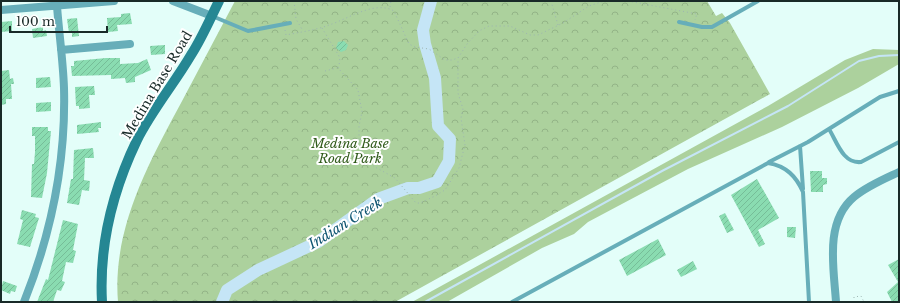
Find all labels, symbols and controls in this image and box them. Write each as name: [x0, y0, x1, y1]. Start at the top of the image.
scale bar: [10, 8, 107, 34]
text: 100 m: [16, 14, 55, 29]
street label: Medina Base Road: [118, 28, 196, 142]
park label: Medina Base Road Park: [310, 135, 389, 167]
water label: Indian Creek: [304, 193, 385, 253]

